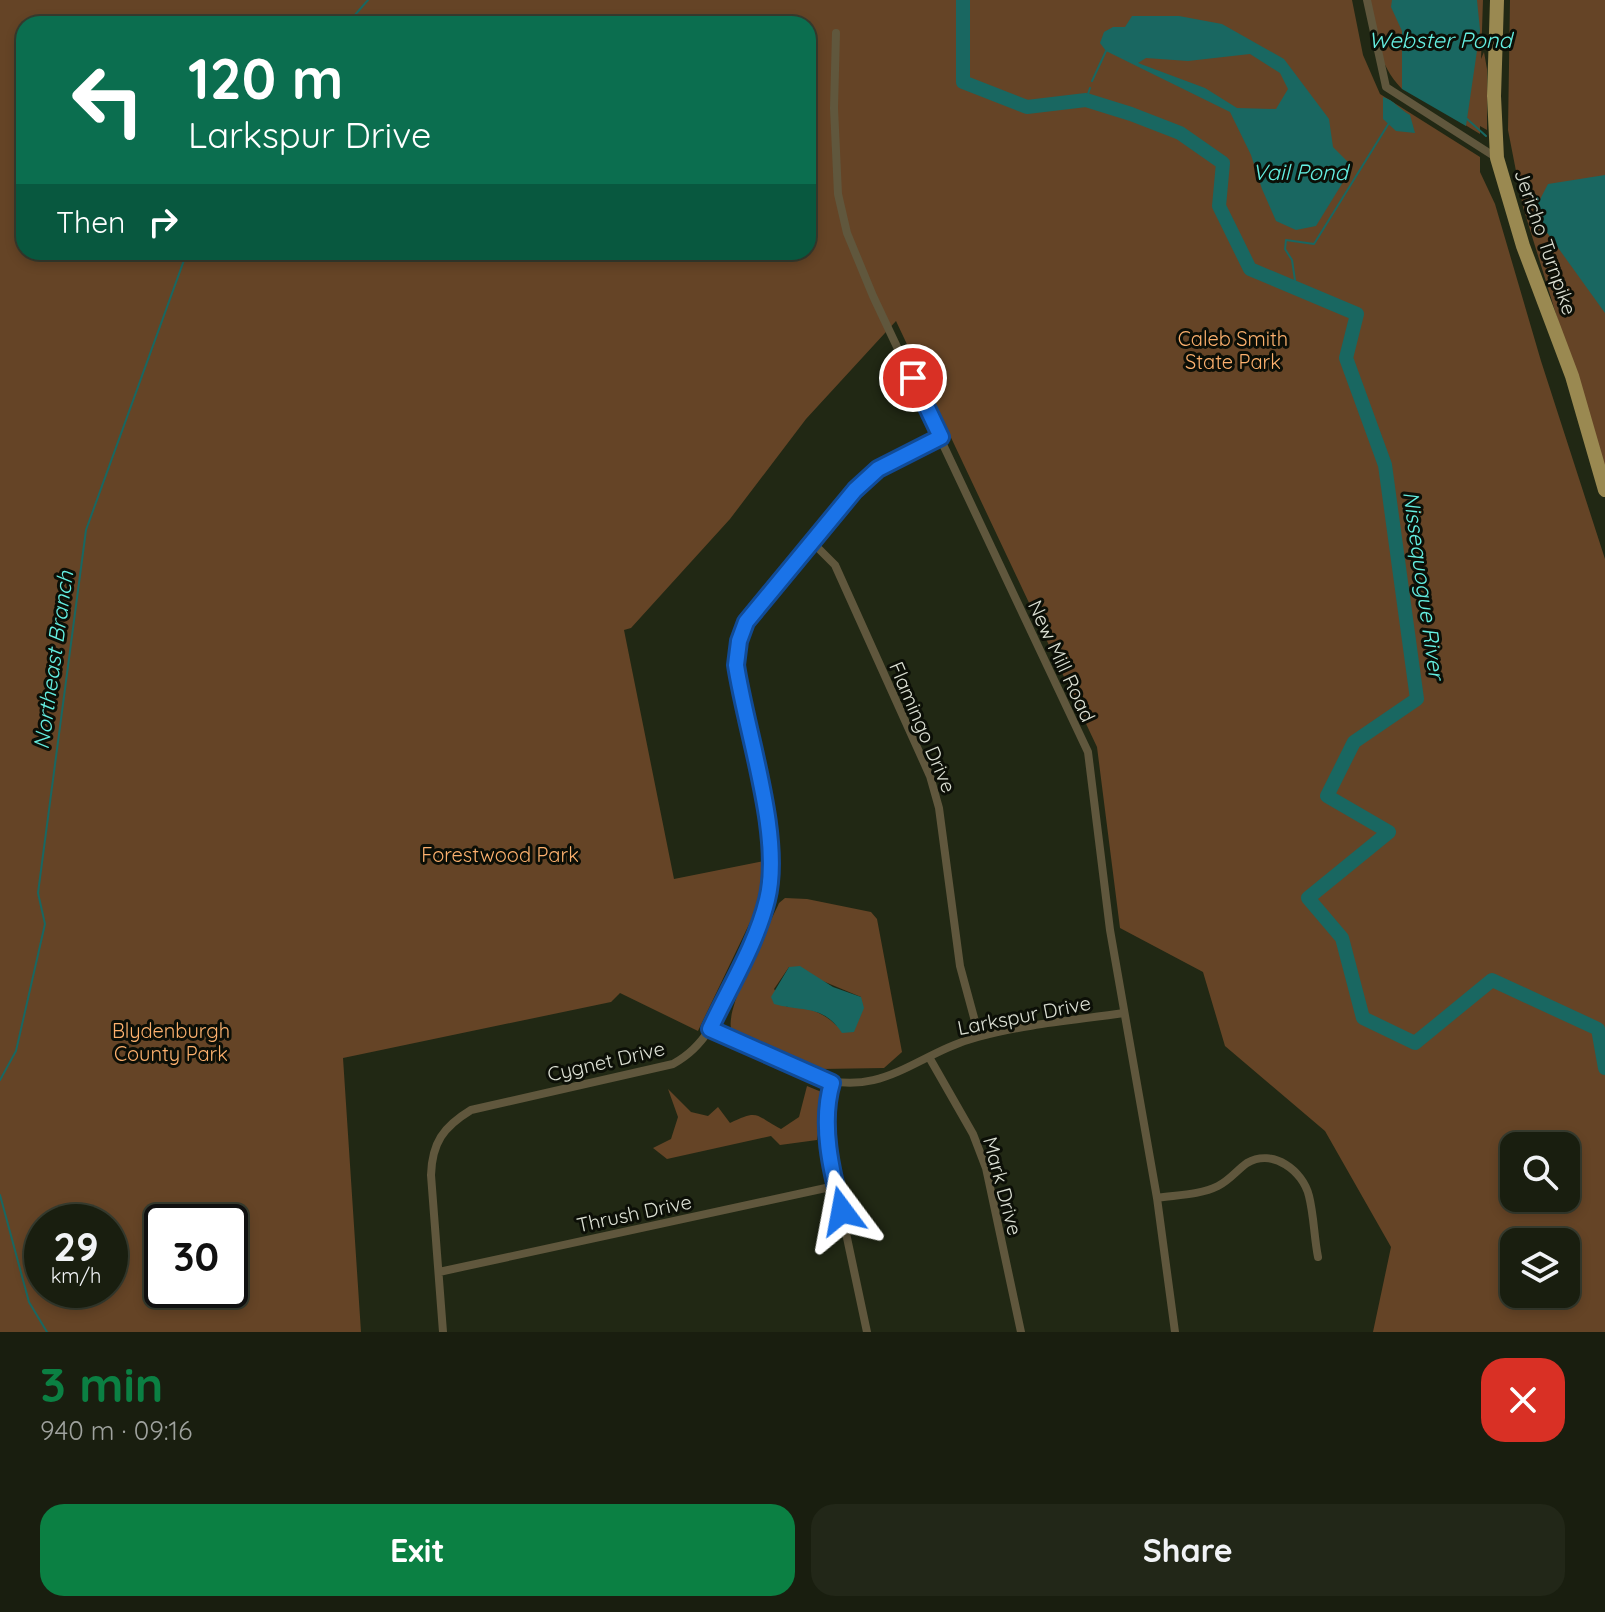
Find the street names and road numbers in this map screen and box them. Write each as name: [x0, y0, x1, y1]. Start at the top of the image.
street label: Jericho Turnpike: [1509, 166, 1583, 318]
street label: New Mill Road: [1023, 596, 1101, 726]
street label: Flamingo Drive: [884, 658, 962, 796]
street label: Larkspur Drive: [955, 990, 1093, 1040]
street label: Cygnet Drive: [545, 1035, 667, 1087]
street label: Mark Drive: [978, 1134, 1028, 1238]
street label: Thrush Drive: [574, 1189, 694, 1237]

